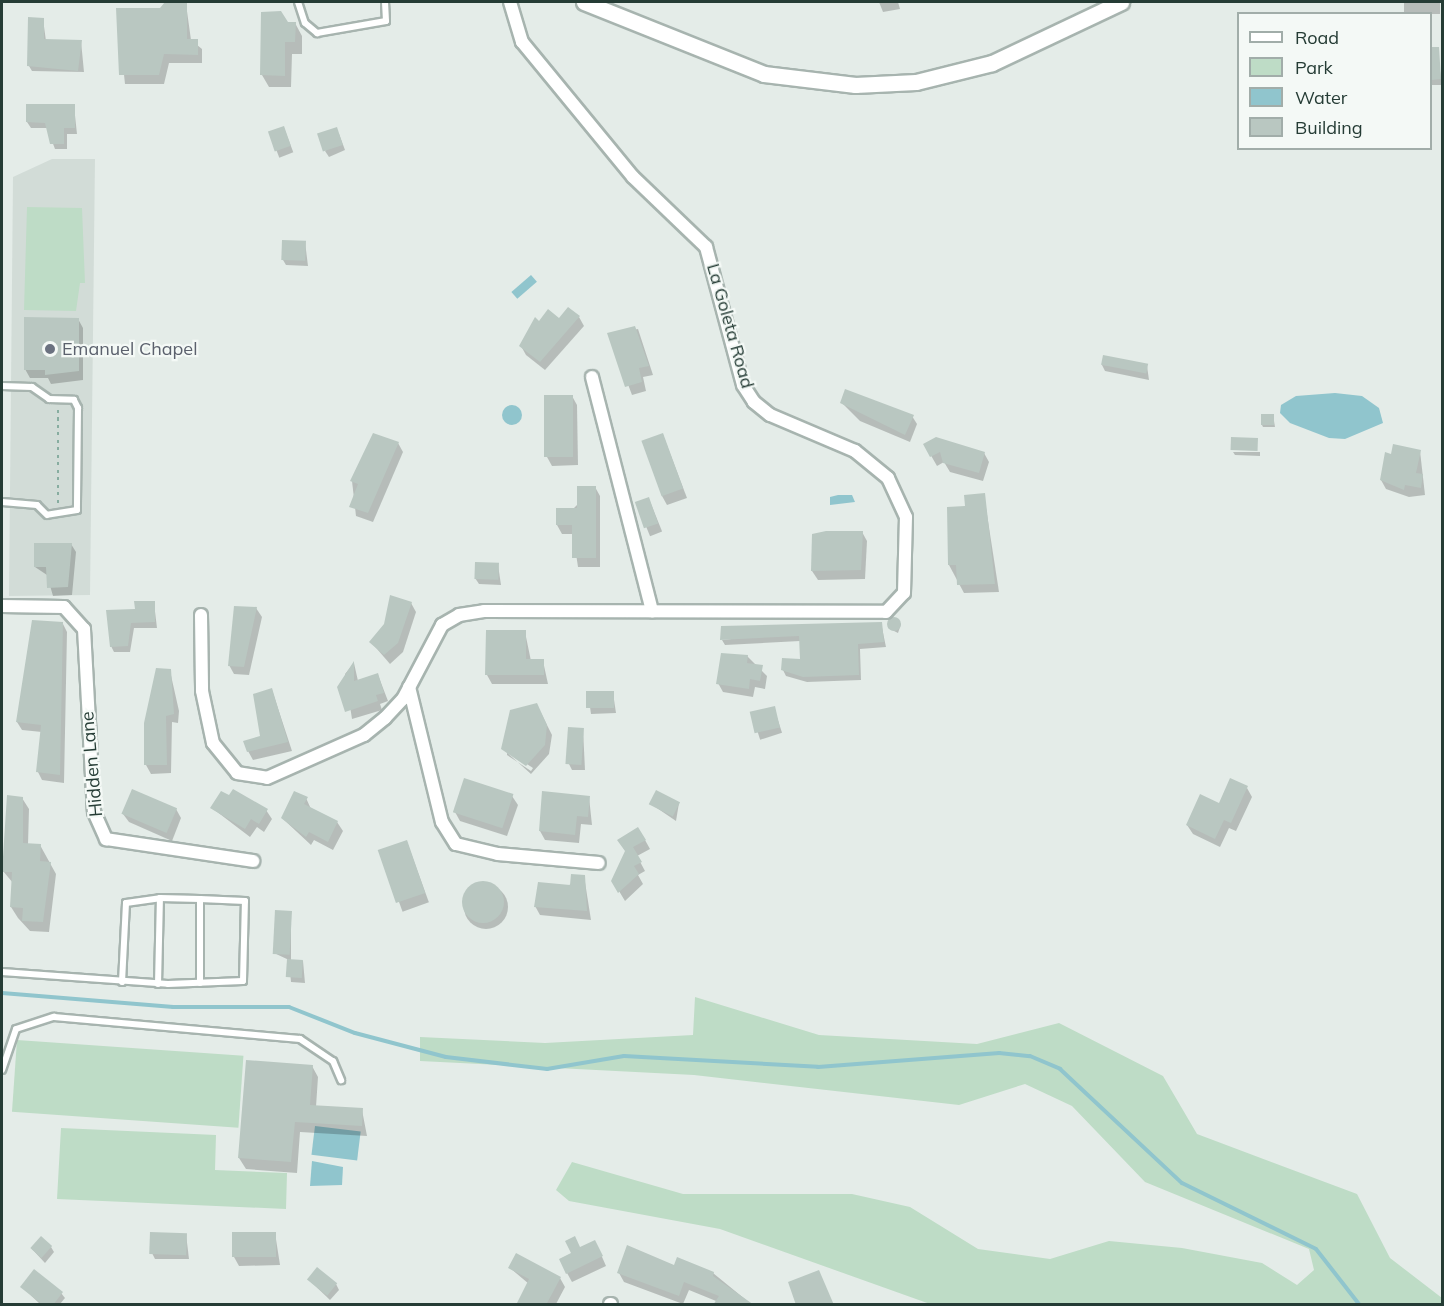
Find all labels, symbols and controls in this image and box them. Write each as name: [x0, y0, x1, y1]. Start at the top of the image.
legend: [1237, 12, 1432, 150]
text: Road: [1295, 26, 1339, 49]
text: Park: [1295, 56, 1333, 79]
text: Water: [1295, 86, 1347, 109]
text: Building: [1295, 116, 1363, 139]
street label: La Goleta Road: [702, 261, 758, 391]
place label: Emanuel Chapel: [62, 338, 197, 360]
marker: Emanuel Chapel: [43, 342, 57, 356]
street label: Hidden Lane: [77, 710, 107, 818]

